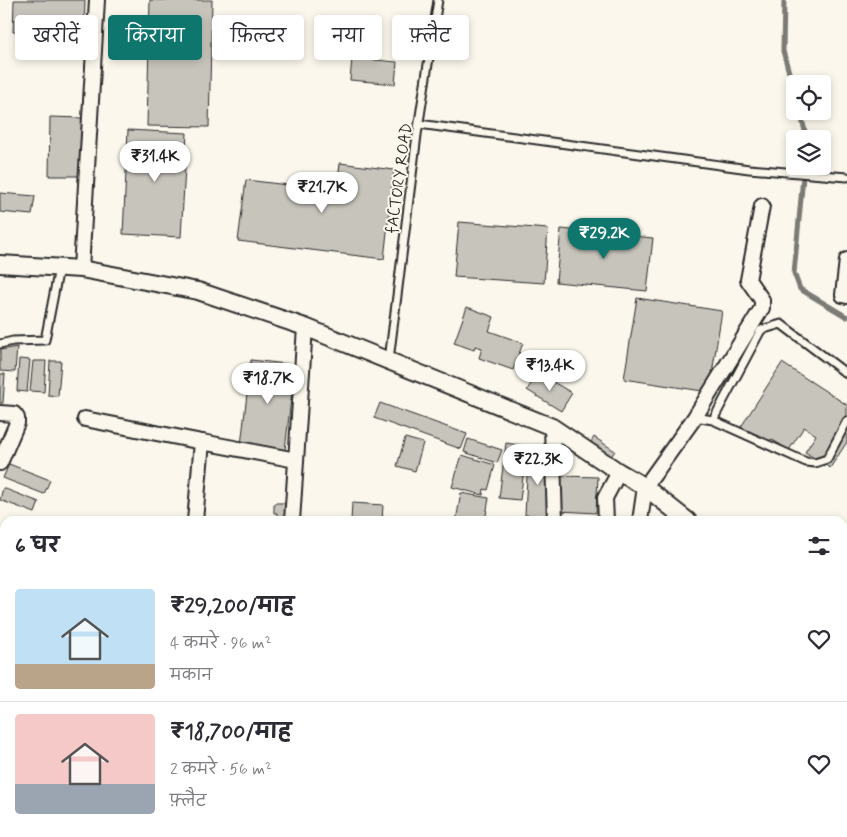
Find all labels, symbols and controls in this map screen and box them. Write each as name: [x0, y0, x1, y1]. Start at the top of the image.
chip: खरीदें: [15, 15, 98, 60]
chip: किराया: [108, 15, 202, 60]
chip: फ़िल्टर: [212, 15, 304, 60]
chip: नया: [314, 15, 382, 60]
chip: फ़्लैट: [392, 15, 469, 60]
map controls: [786, 75, 831, 175]
button: locate: [786, 75, 831, 120]
street label: fACTORY ROAD: [381, 122, 418, 235]
button: layers: [786, 130, 831, 175]
pin: ₹31.4K: [114, 140, 196, 183]
text: ₹31.4K: [130, 146, 180, 167]
pin: ₹21.7K: [281, 172, 363, 214]
text: ₹21.7K: [297, 177, 347, 198]
pin: ₹29.2K: [563, 218, 645, 260]
text: ₹29.2K: [579, 223, 629, 244]
pin: ₹13.4K: [509, 350, 591, 392]
text: ₹13.4K: [526, 355, 574, 376]
pin: ₹18.7K: [227, 362, 309, 405]
text: ₹18.7K: [242, 368, 294, 389]
pin: ₹22.3K: [497, 444, 579, 486]
text: ₹22.3K: [513, 449, 563, 470]
text: 6 घर: [15, 532, 59, 560]
icon: filters: [805, 532, 833, 560]
text: ₹29,200/माह: [170, 592, 294, 620]
icon: home: [55, 609, 115, 669]
icon: heart: [805, 625, 833, 653]
text: 4 कमरे · 96 m²: [170, 633, 272, 654]
text: मकान: [170, 665, 212, 686]
text: ₹18,700/माह: [170, 718, 291, 746]
icon: home: [55, 734, 115, 794]
icon: heart: [805, 750, 833, 778]
text: 2 कमरे · 56 m²: [170, 759, 272, 780]
text: फ़्लैट: [170, 791, 206, 812]

